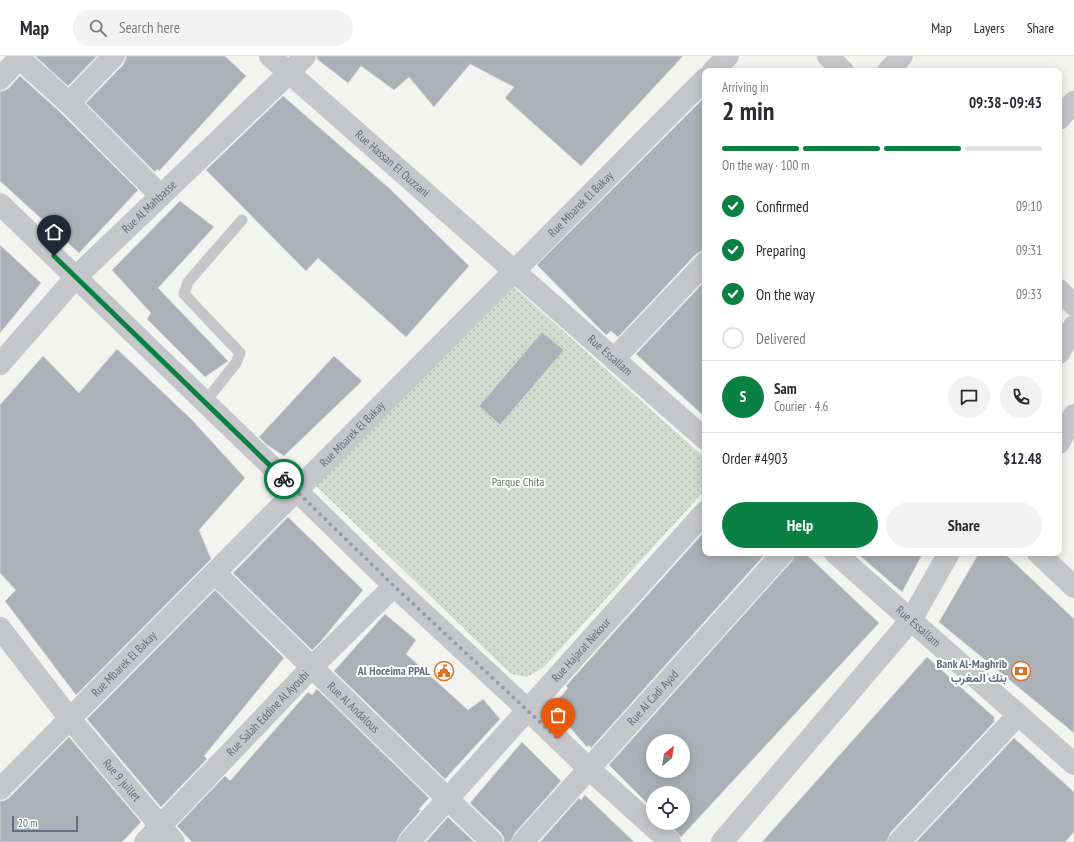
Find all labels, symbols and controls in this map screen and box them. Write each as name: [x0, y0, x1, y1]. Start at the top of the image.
search box: [73, 10, 353, 46]
text: Map: [20, 16, 49, 40]
icon: search: [87, 17, 109, 39]
text: Search here: [119, 18, 180, 37]
text: Map: [931, 19, 952, 37]
text: Layers: [974, 19, 1005, 37]
text: Share: [1027, 19, 1054, 37]
text: Arriving in: [722, 79, 769, 96]
text: 09:38–09:43: [969, 93, 1042, 112]
text: 2 min: [722, 94, 775, 127]
street label: Rue Hassan El Ouzzani: [352, 127, 433, 200]
text: On the way · 100 m: [722, 157, 809, 174]
street label: Rue Mbarek El Bakay: [545, 168, 616, 240]
street label: Rue Al Mahbasse: [118, 177, 179, 236]
icon: check: [722, 195, 744, 217]
text: Confirmed: [756, 197, 809, 216]
text: 09:10: [1016, 198, 1042, 215]
pin: [37, 215, 71, 256]
icon: home: [43, 221, 65, 243]
icon: check: [722, 239, 744, 261]
text: Preparing: [756, 241, 806, 260]
text: 09:31: [1016, 242, 1042, 259]
icon: check: [722, 283, 744, 305]
text: On the way: [756, 285, 815, 304]
text: 09:33: [1016, 286, 1042, 303]
text: Delivered: [756, 329, 806, 348]
street label: Rue Essallam: [585, 331, 636, 379]
button: chat: [948, 376, 990, 418]
button: phone: [1000, 376, 1042, 418]
text: Sam: [774, 379, 797, 398]
text: S: [740, 387, 746, 406]
street label: Rue Mbarek El Bakay: [316, 398, 388, 470]
text: Courier · 4.6: [774, 398, 828, 415]
text: Order #4903: [722, 449, 788, 468]
text: $12.48: [1003, 449, 1042, 468]
courier: [264, 459, 304, 499]
icon: bike: [273, 468, 295, 490]
park label: Parque Chita: [492, 474, 544, 489]
button: Help: [722, 502, 878, 548]
button: Share: [886, 502, 1042, 548]
street label: Rue Essallam: [893, 602, 944, 650]
street label: Rue Hajarat Nekour: [548, 614, 614, 685]
street label: Rue Mbarek El Bakay: [88, 628, 160, 700]
place label: Bank Al-Maghrib بنك المغرب: [936, 656, 1008, 686]
public building icon: Al Hoceima PPAL: [433, 660, 455, 682]
bank icon: Bank Al-Maghrib بنك المغرب: [1010, 660, 1032, 682]
place label: Al Hoceima PPAL: [357, 663, 430, 678]
street label: Rue Salah Eddine Al Ayoubi: [223, 667, 312, 759]
street label: Rue Al Cadi Ayad: [624, 667, 681, 728]
street label: Rue Al Andalous: [324, 678, 383, 736]
pin: [541, 698, 575, 739]
icon: bag: [547, 704, 569, 726]
north arrow: [646, 734, 690, 778]
map controls: [646, 734, 690, 830]
street label: Rue 9 juillet: [100, 756, 145, 805]
button: locate: [646, 786, 690, 830]
scale bar: [12, 814, 78, 833]
text: 20 m: [18, 816, 37, 830]

